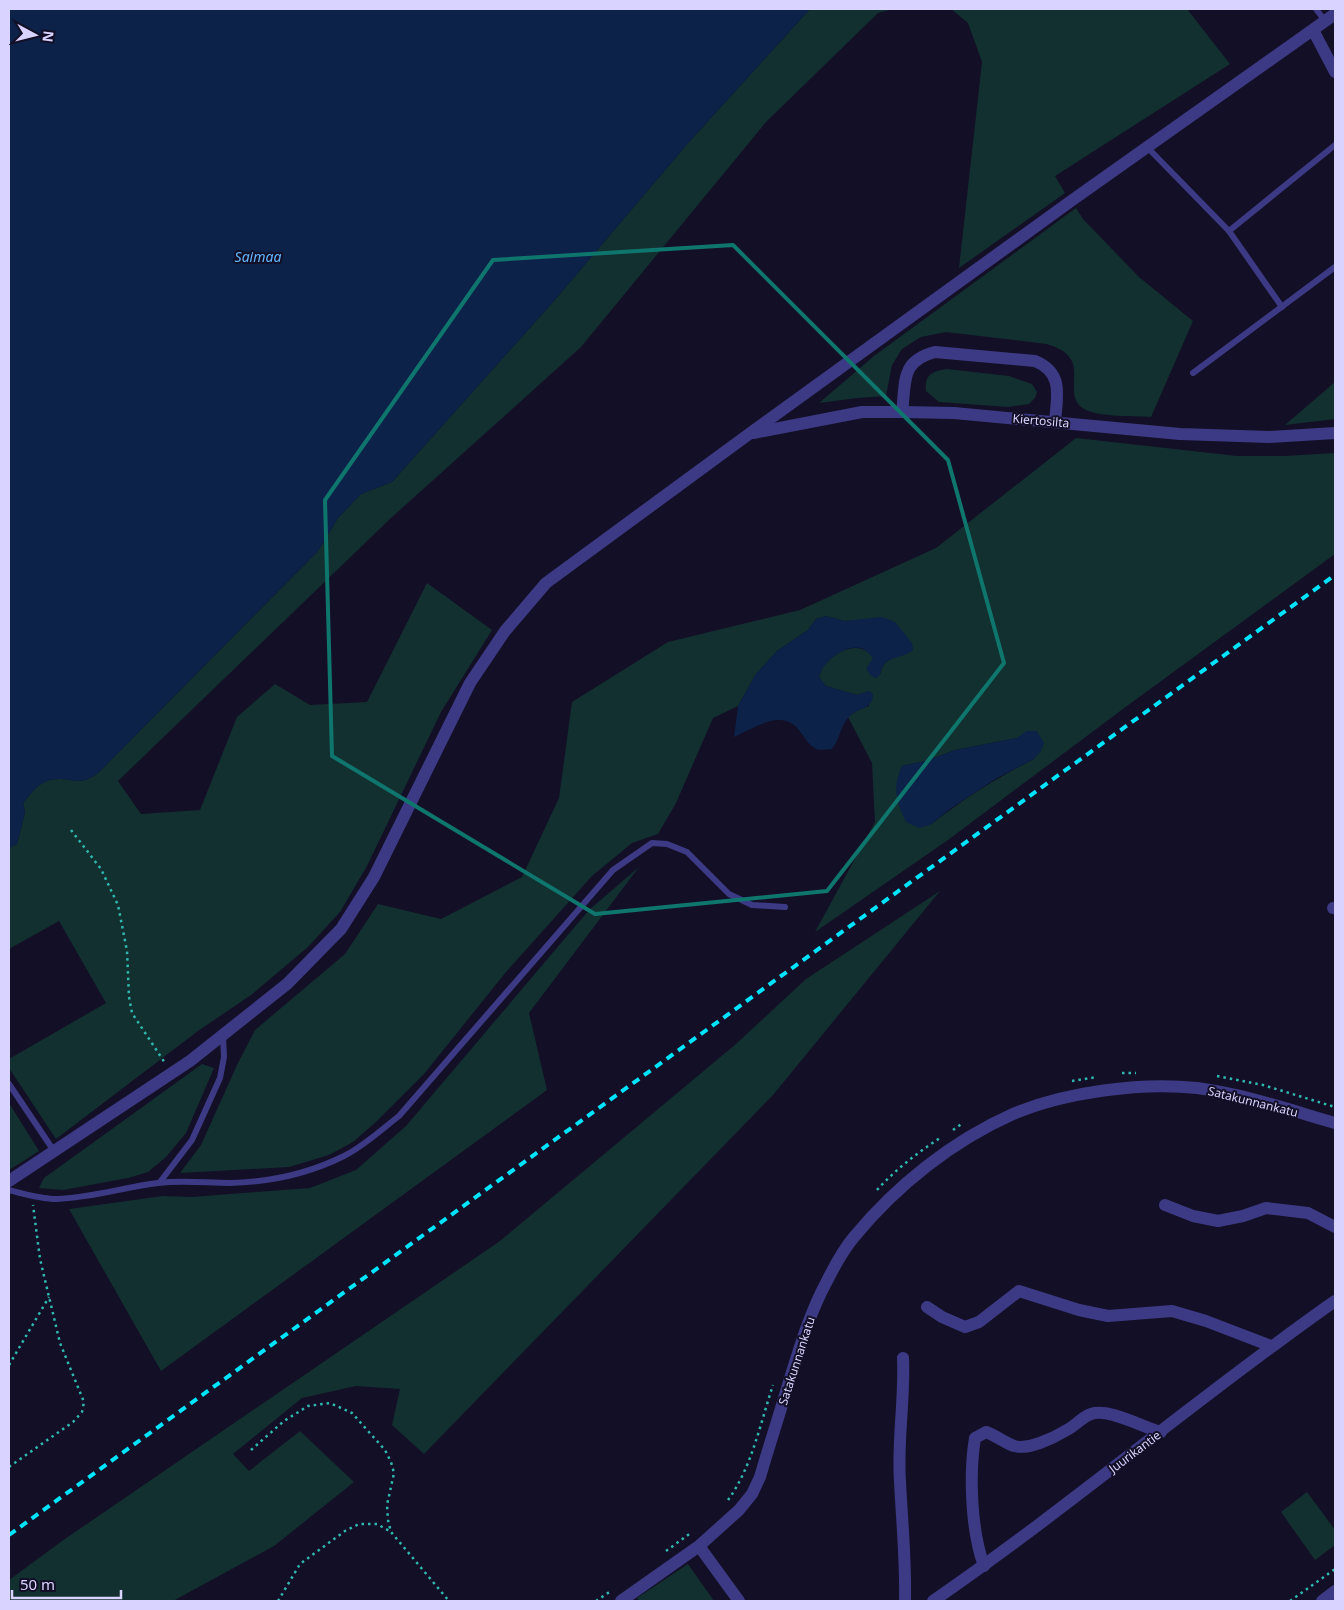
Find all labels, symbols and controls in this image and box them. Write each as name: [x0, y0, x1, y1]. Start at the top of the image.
north arrow: [10, 10, 60, 60]
text: N: [38, 30, 59, 43]
water label: Saimaa: [235, 247, 281, 266]
street label: Kiertosilta: [1012, 410, 1070, 431]
street label: Satakunnankatu: [1206, 1082, 1300, 1121]
street label: Satakunnankatu: [774, 1314, 819, 1407]
street label: Juurikantie: [1104, 1426, 1164, 1477]
scale bar: [12, 1568, 121, 1600]
text: 50 m: [20, 1574, 55, 1594]

